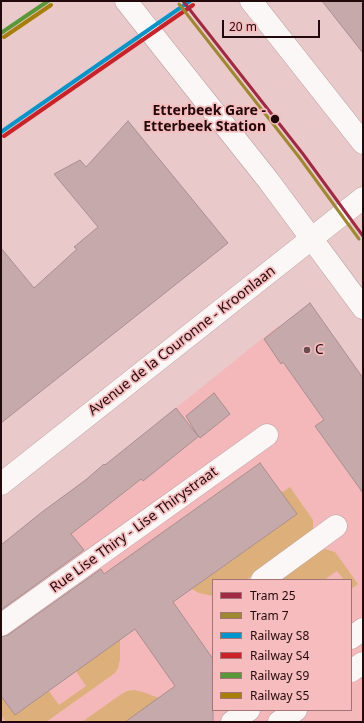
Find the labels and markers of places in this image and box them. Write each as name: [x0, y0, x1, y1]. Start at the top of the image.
place label: Etterbeek Gare - Etterbeek Station: [143, 103, 266, 136]
marker: Etterbeek Gare - Etterbeek Station: [269, 113, 281, 125]
place label: C: [315, 342, 324, 358]
marker: C: [302, 345, 312, 355]

